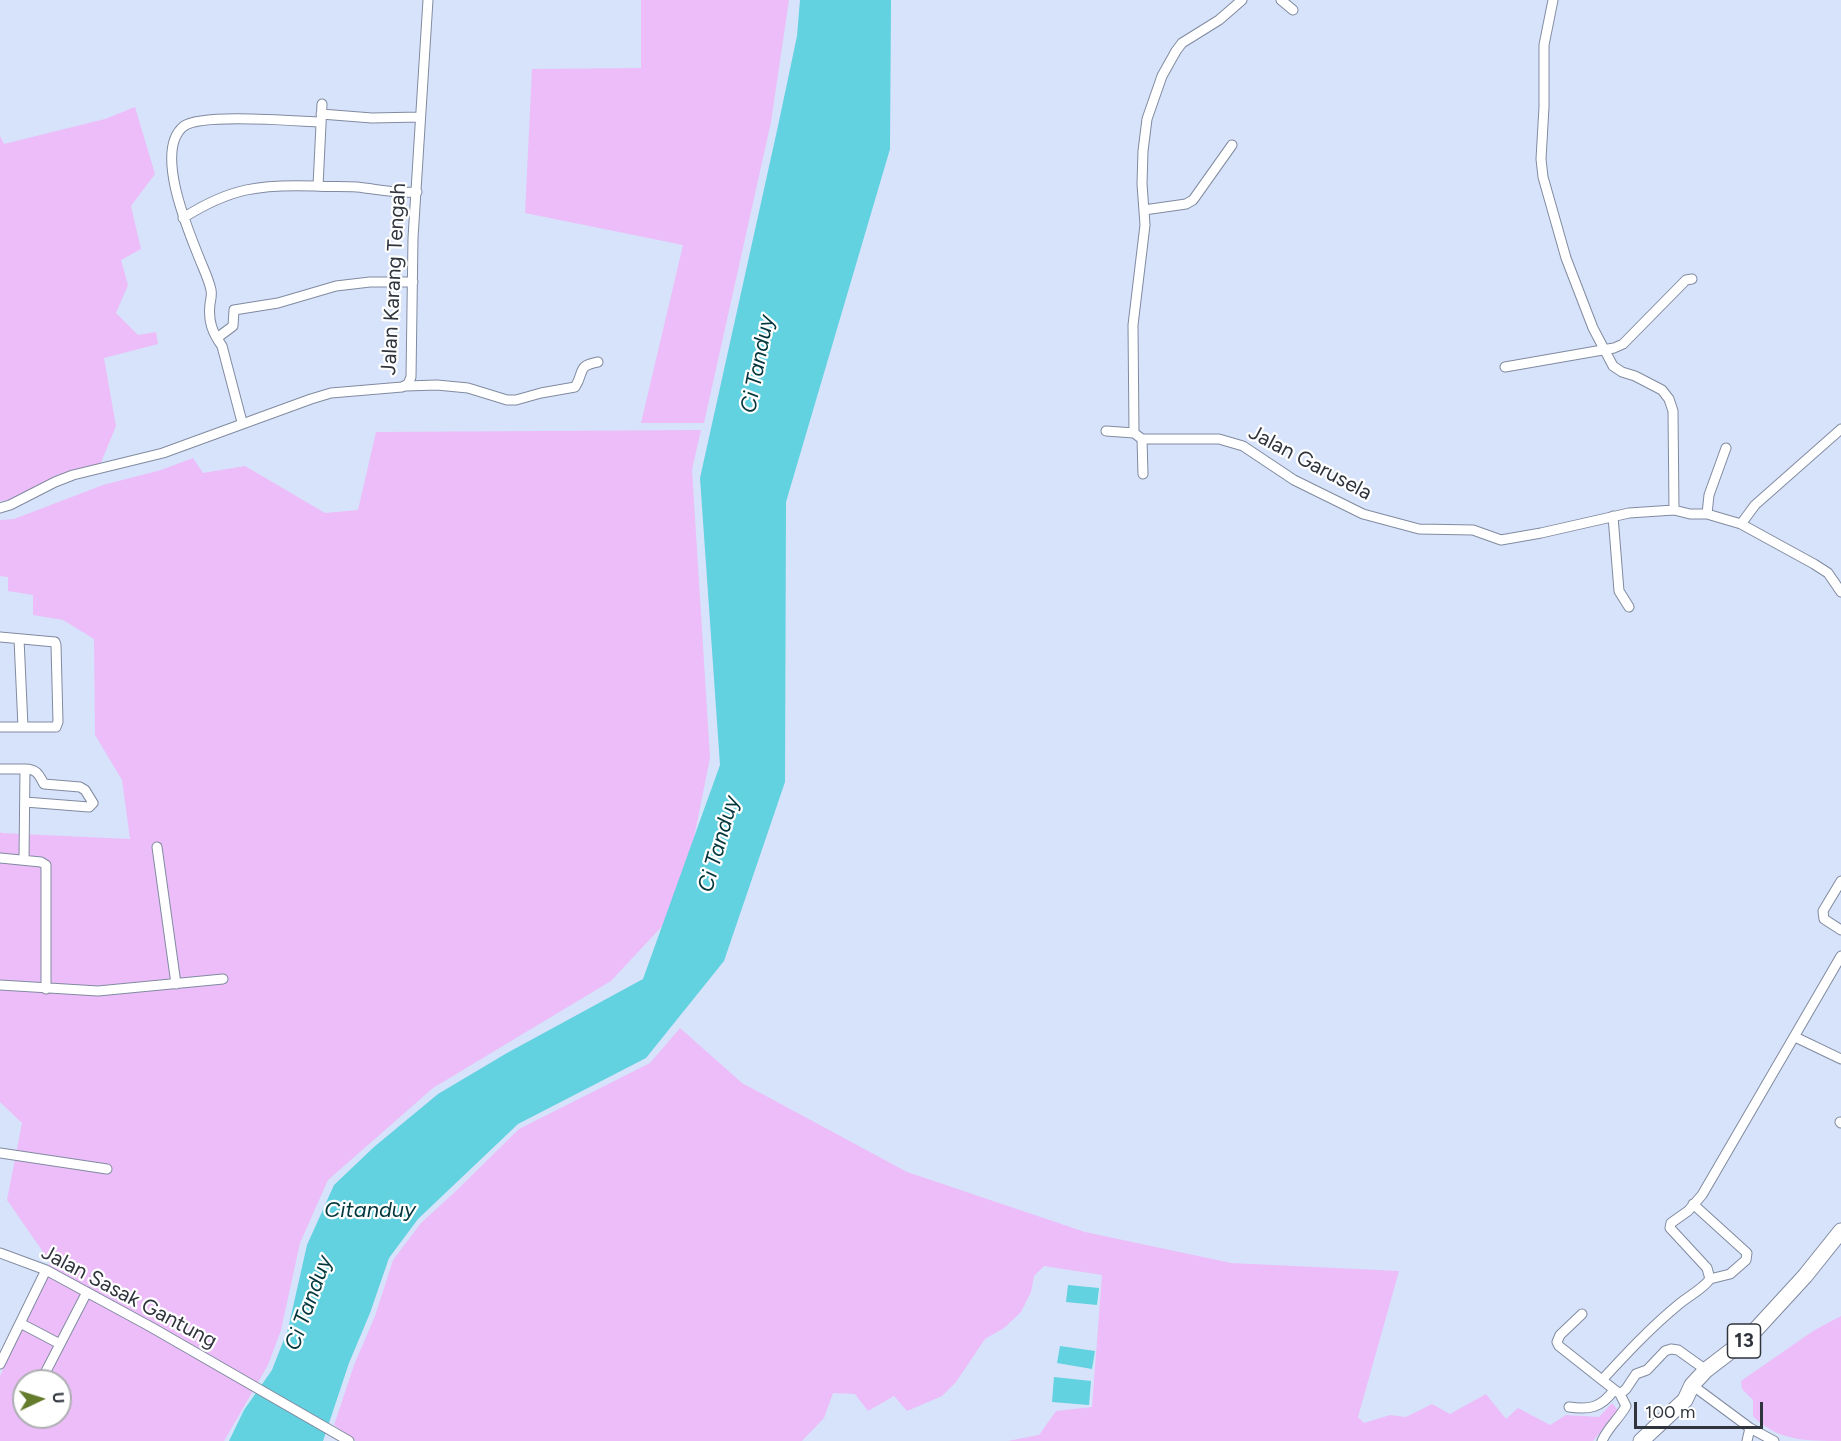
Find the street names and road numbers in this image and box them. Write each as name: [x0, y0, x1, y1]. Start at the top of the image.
street label: Jalan Karang Tengah: [376, 182, 412, 376]
street label: Jalan Garusela: [1244, 420, 1376, 506]
street label: Jalan Sasak Gantung: [37, 1240, 221, 1354]
road number: 13: [1728, 1324, 1760, 1358]

